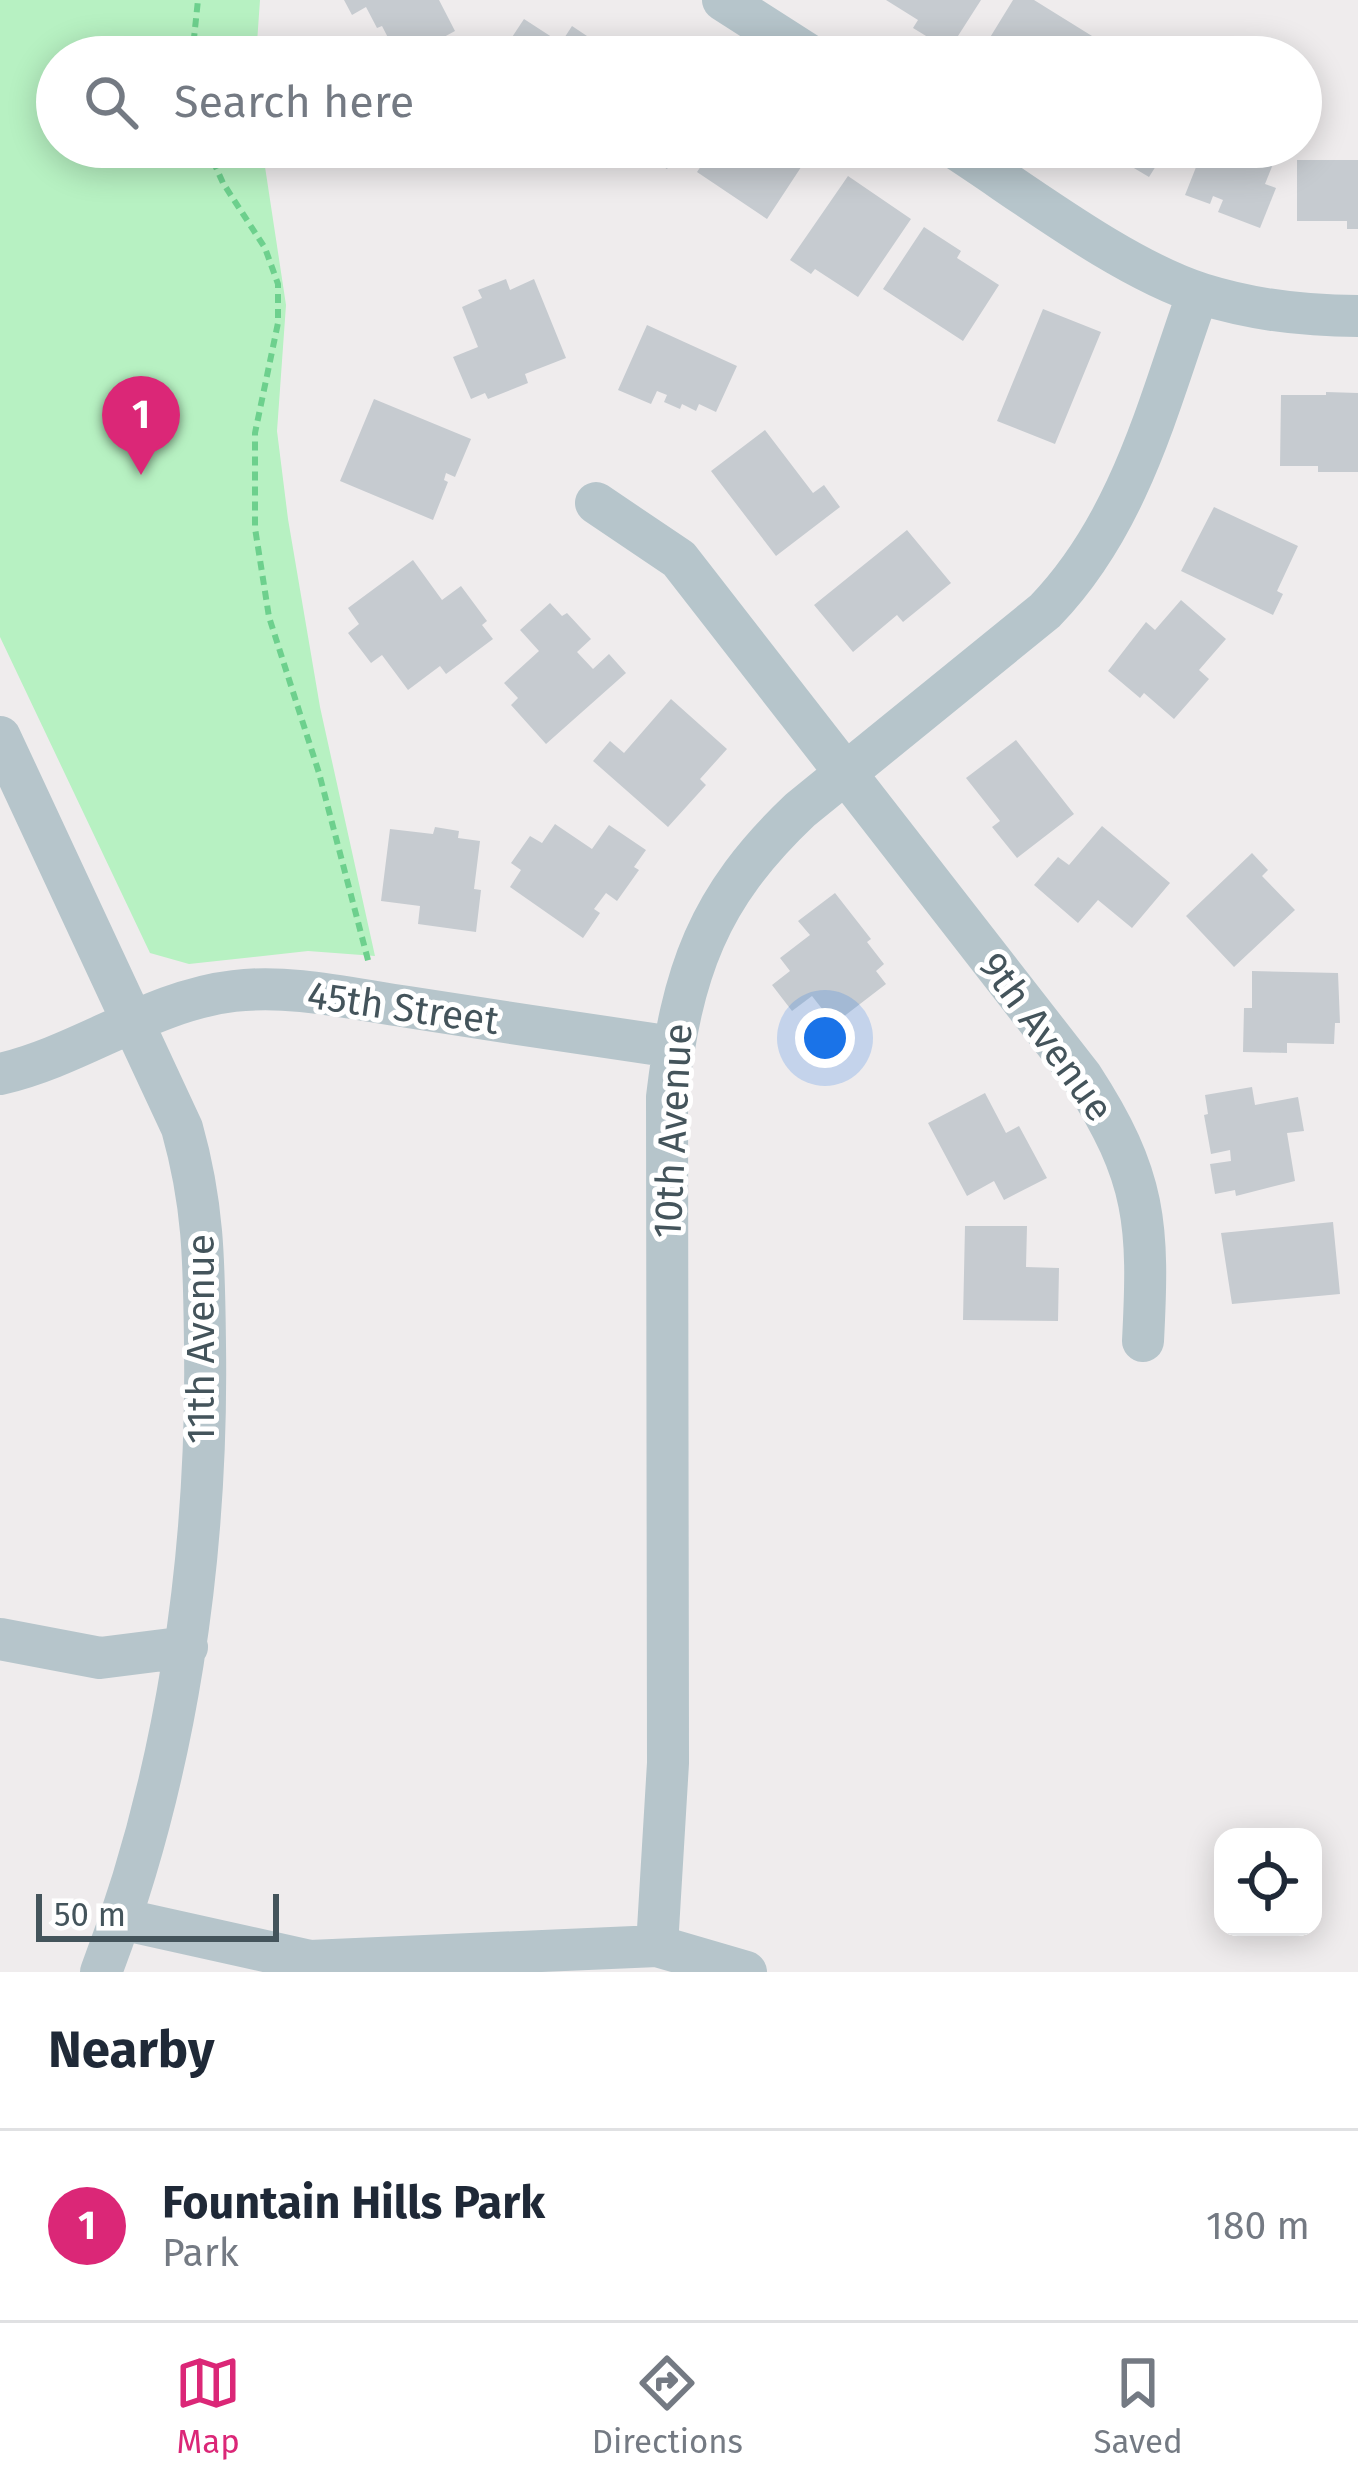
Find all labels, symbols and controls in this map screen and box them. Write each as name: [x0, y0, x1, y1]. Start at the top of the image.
search box: [36, 36, 1322, 168]
icon: search: [78, 69, 144, 135]
text: Search here: [174, 75, 414, 129]
pin: 1: [102, 376, 180, 475]
street label: 9th Avenue: [969, 944, 1123, 1130]
street label: 45th Street: [304, 972, 503, 1044]
your location: [795, 1008, 855, 1068]
street label: 10th Avenue: [644, 1022, 702, 1240]
street label: 11th Avenue: [178, 1234, 224, 1444]
map controls: [1214, 1828, 1322, 1936]
button: locate: [1214, 1828, 1322, 1936]
scale bar: [36, 1888, 279, 1941]
text: 50 m: [54, 1895, 126, 1935]
text: Nearby: [48, 2019, 214, 2081]
text: Fountain Hills Park: [162, 2176, 545, 2230]
text: 1: [78, 2203, 96, 2249]
text: 180 m: [1206, 2203, 1310, 2249]
text: Park: [162, 2230, 239, 2276]
tab: Map: [175, 2350, 241, 2462]
tab: Directions: [592, 2350, 743, 2462]
tab: Saved: [1093, 2350, 1183, 2462]

